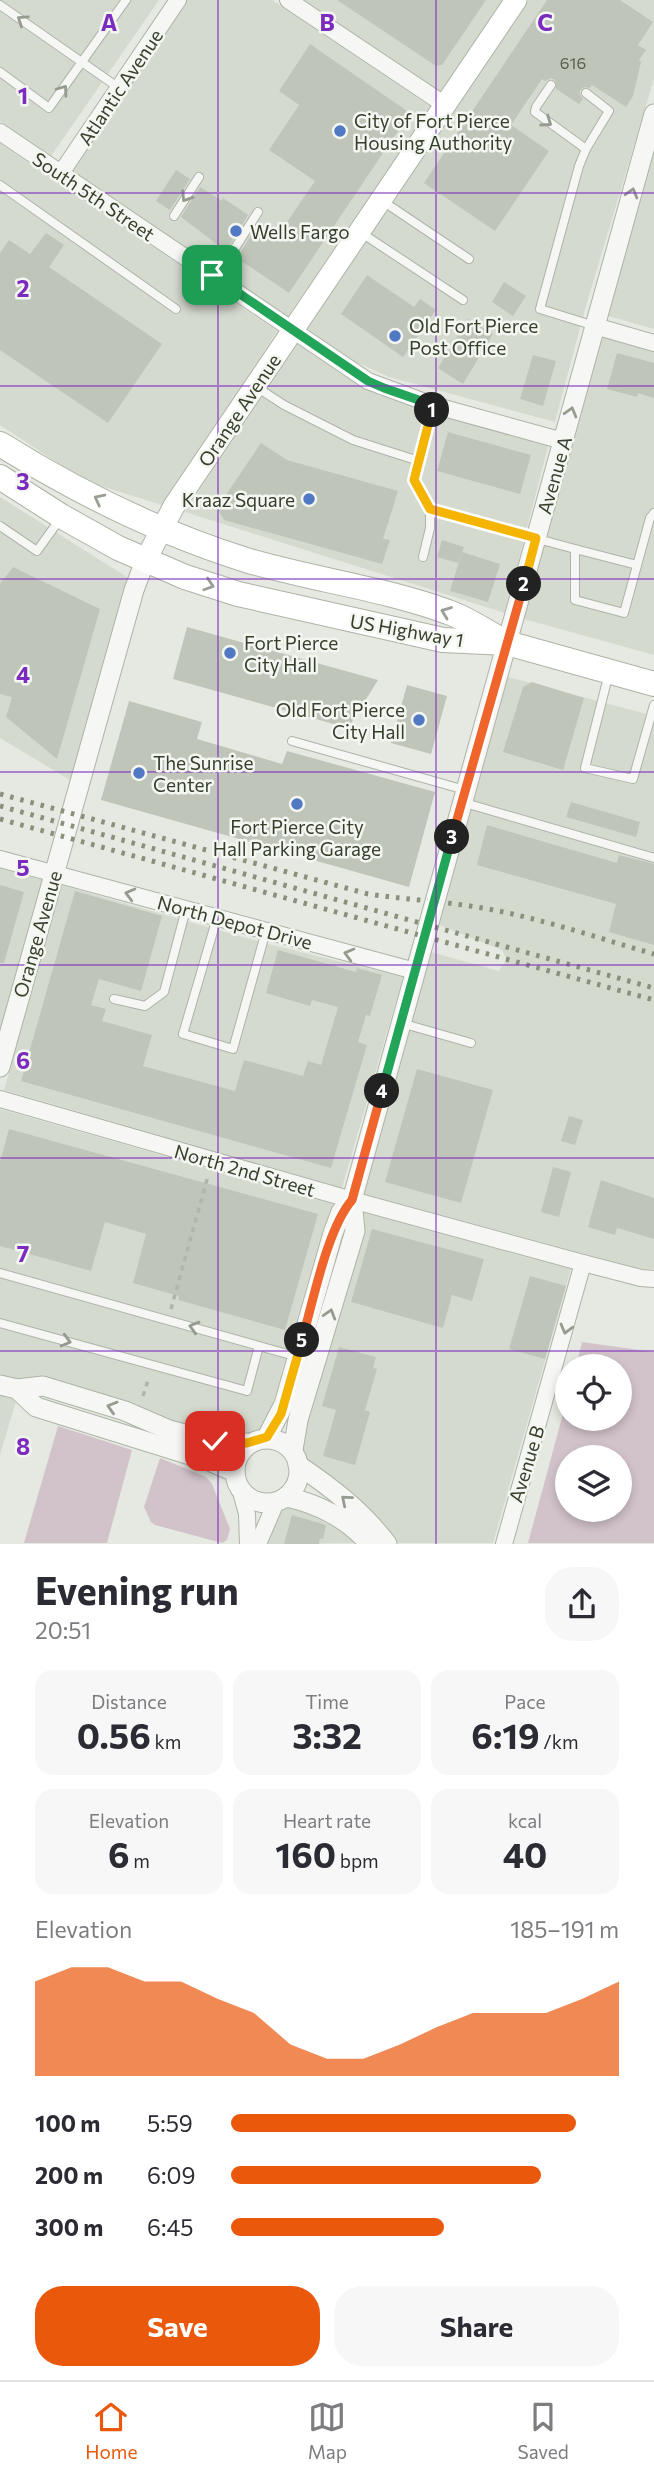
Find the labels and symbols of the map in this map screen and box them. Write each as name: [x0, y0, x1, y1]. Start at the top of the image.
text: A: [101, 8, 118, 36]
text: B: [319, 8, 335, 36]
text: C: [537, 8, 553, 36]
one-way arrow: [16, 15, 29, 28]
street label: Atlantic Avenue: [73, 25, 167, 149]
house number: 616: [560, 53, 586, 72]
text: 1: [18, 81, 28, 109]
one-way arrow: [55, 85, 67, 98]
place label: City of Fort Pierce Housing Authority: [354, 109, 512, 154]
one-way arrow: [539, 114, 552, 126]
marker: City of Fort Pierce Housing Authority: [332, 123, 348, 139]
street label: South 5th Street: [29, 147, 160, 245]
one-way arrow: [624, 187, 638, 199]
one-way arrow: [182, 189, 195, 202]
place label: Wells Fargo: [250, 220, 350, 243]
marker: Wells Fargo: [228, 223, 244, 239]
pin: [182, 245, 242, 305]
text: 2: [16, 274, 30, 302]
place label: Old Fort Pierce Post Office: [409, 314, 538, 359]
marker: Old Fort Pierce Post Office: [387, 328, 403, 344]
street label: Orange Avenue: [193, 349, 285, 471]
pin: 1: [414, 392, 450, 428]
one-way arrow: [563, 406, 578, 418]
street label: Avenue A: [532, 433, 576, 517]
text: 3: [16, 467, 30, 495]
place label: Kraaz Square: [182, 488, 295, 511]
marker: Kraaz Square: [301, 491, 317, 507]
one-way arrow: [94, 493, 106, 507]
pin: 2: [506, 566, 542, 602]
one-way arrow: [203, 576, 215, 591]
one-way arrow: [441, 606, 453, 620]
street label: US Highway 1: [348, 609, 466, 651]
place label: Fort Pierce City Hall: [244, 631, 338, 676]
marker: Fort Pierce City Hall: [222, 645, 238, 661]
text: 4: [16, 660, 30, 688]
place label: Old Fort Pierce City Hall: [276, 698, 405, 743]
marker: Old Fort Pierce City Hall: [411, 712, 427, 728]
place label: The Sunrise Center: [153, 751, 254, 796]
marker: The Sunrise Center: [131, 765, 147, 781]
marker: Fort Pierce City Hall Parking Garage: [289, 796, 305, 812]
place label: Fort Pierce City Hall Parking Garage: [213, 815, 381, 860]
pin: 3: [434, 820, 470, 854]
text: 5: [16, 853, 30, 881]
street label: Orange Avenue: [8, 868, 66, 1000]
one-way arrow: [124, 888, 136, 902]
street label: North Depot Drive: [155, 890, 315, 954]
one-way arrow: [344, 948, 356, 962]
text: 6: [16, 1046, 30, 1074]
pin: 4: [364, 1074, 400, 1108]
street label: North 2nd Street: [172, 1139, 318, 1201]
text: 7: [17, 1239, 29, 1267]
one-way arrow: [322, 1308, 337, 1320]
one-way arrow: [188, 1321, 200, 1335]
pin: 5: [284, 1322, 320, 1358]
one-way arrow: [559, 1323, 574, 1335]
one-way arrow: [60, 1333, 72, 1347]
one-way arrow: [106, 1400, 118, 1415]
pin: [185, 1411, 245, 1471]
street label: Avenue B: [503, 1423, 549, 1505]
text: 8: [16, 1432, 30, 1460]
one-way arrow: [342, 1496, 355, 1508]

